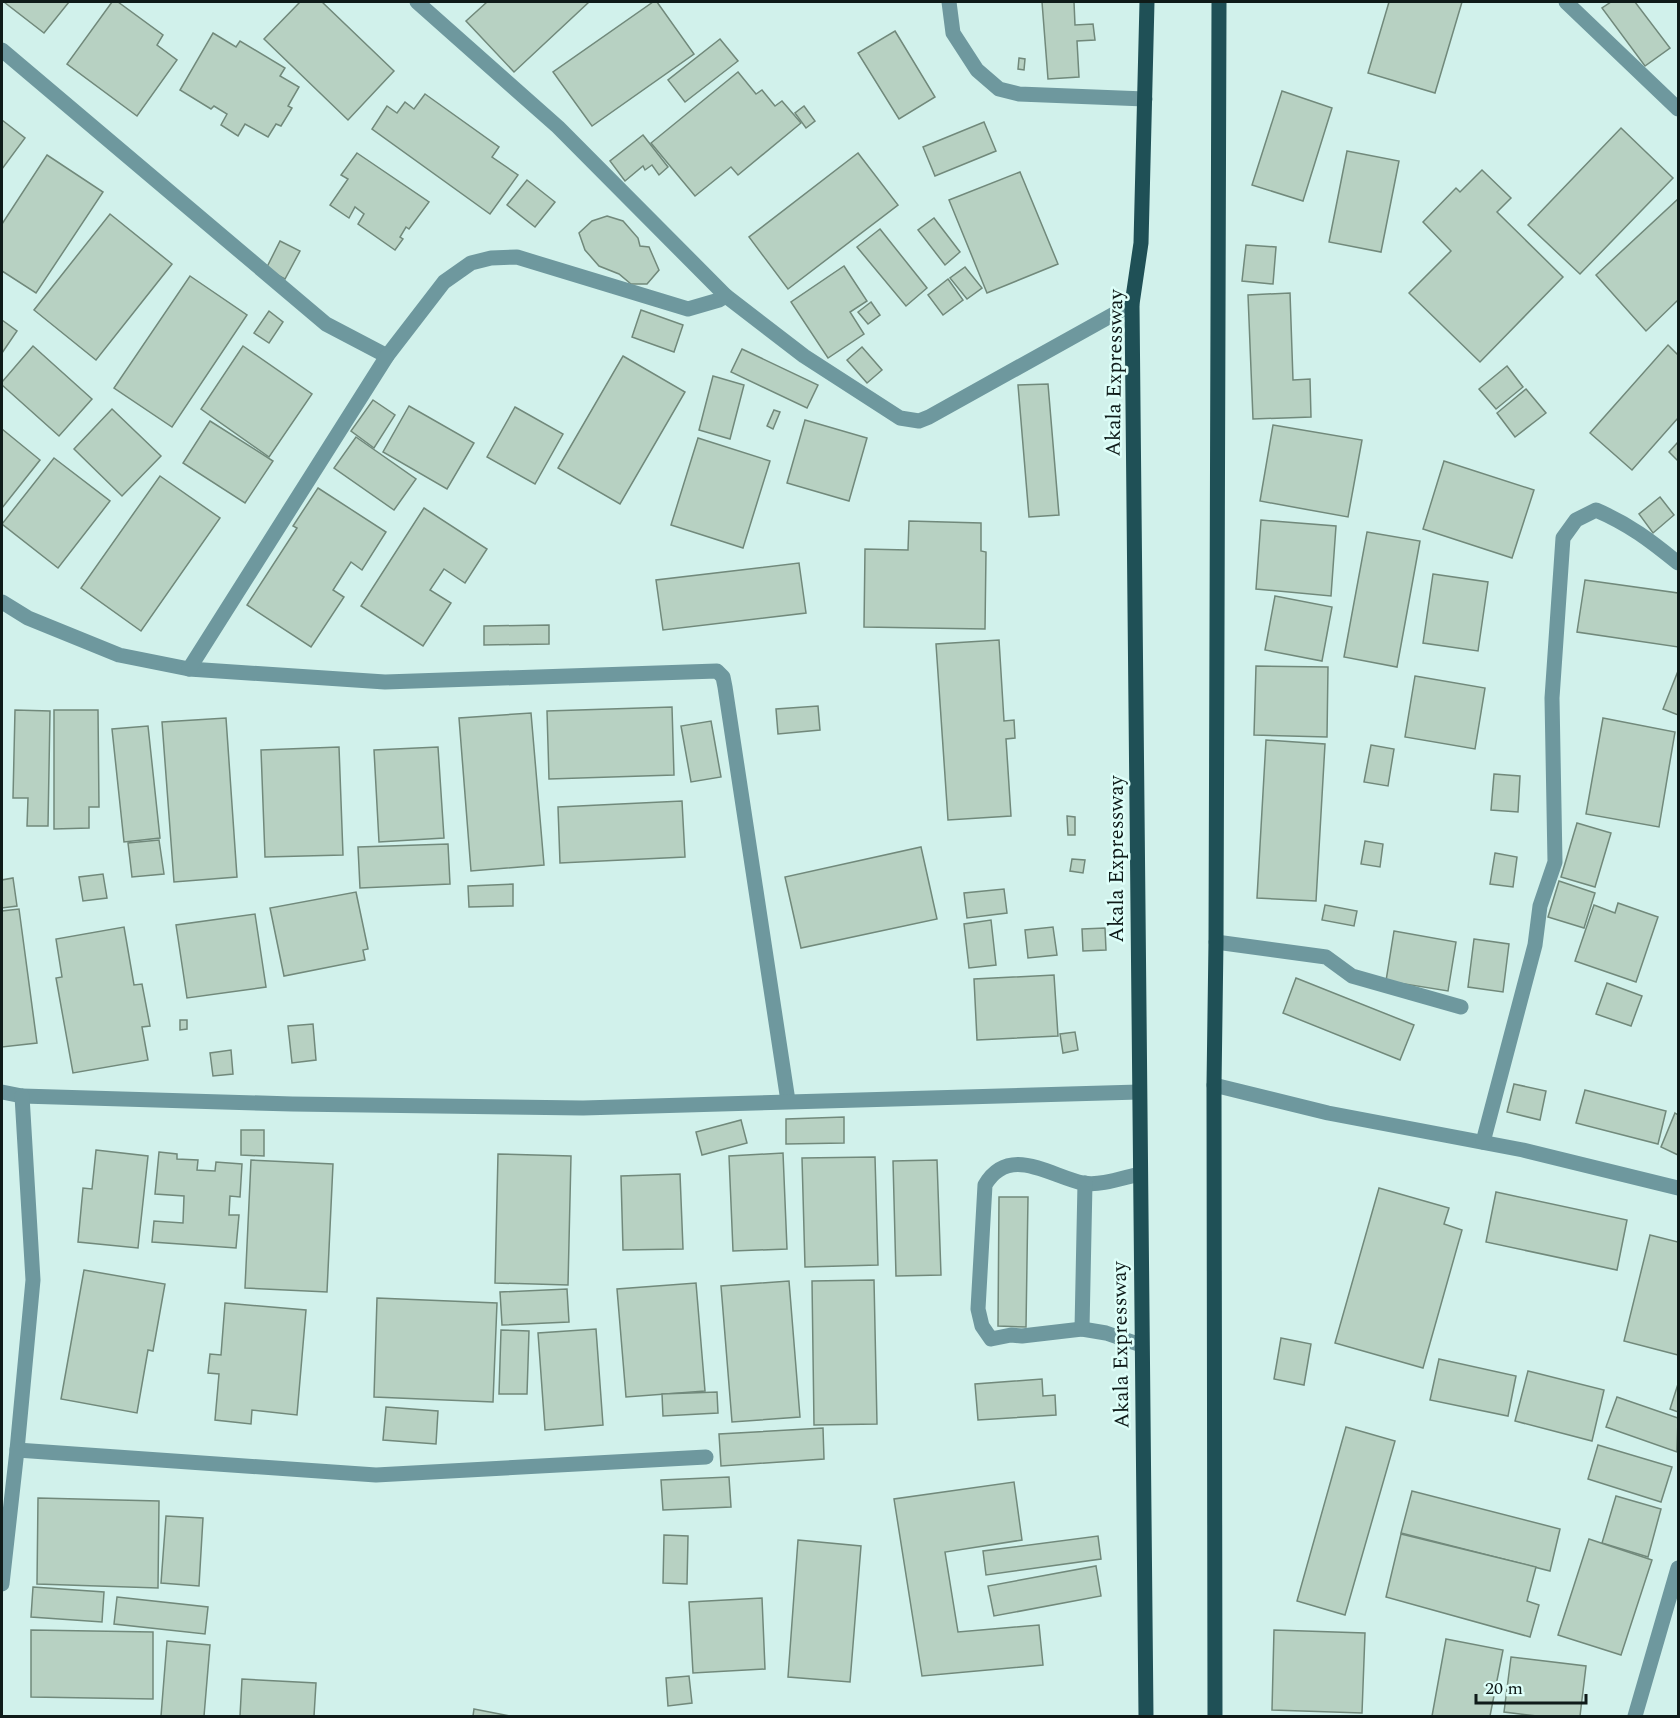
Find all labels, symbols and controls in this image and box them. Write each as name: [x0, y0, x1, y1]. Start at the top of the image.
street label: Akala Expressway: [1098, 288, 1132, 457]
street label: Akala Expressway: [1101, 774, 1133, 943]
street label: Akala Expressway: [1104, 1260, 1138, 1429]
scale bar: [1476, 1667, 1586, 1705]
text: 20 m: [1485, 1675, 1523, 1702]

